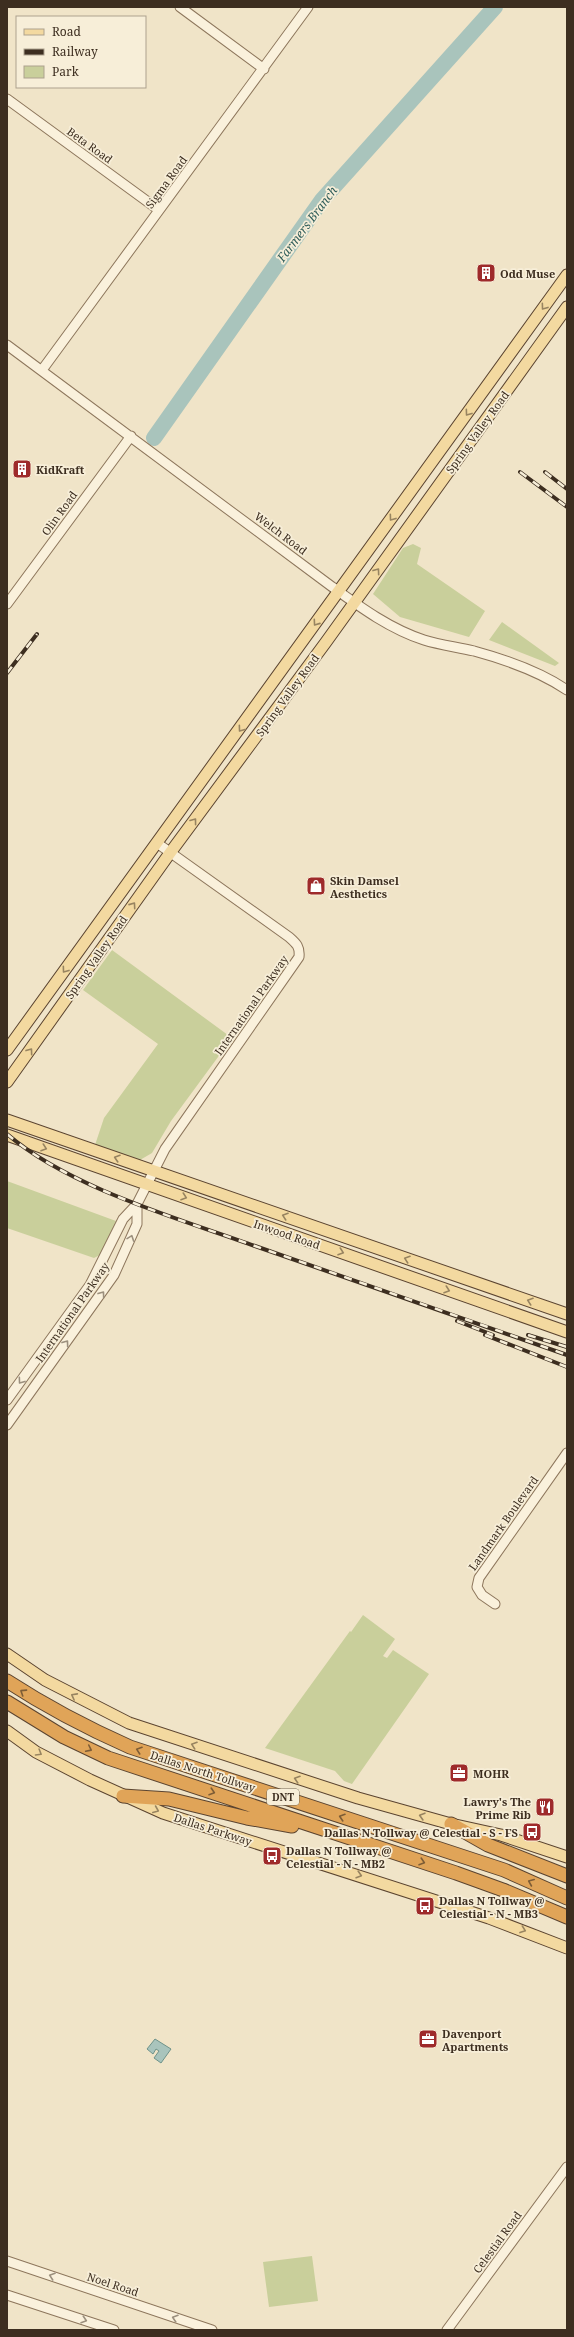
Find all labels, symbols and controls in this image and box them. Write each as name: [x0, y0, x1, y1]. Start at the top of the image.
legend: [16, 16, 146, 88]
text: Road: [52, 23, 82, 40]
text: Railway: [52, 43, 98, 60]
text: Park: [52, 63, 80, 80]
street label: Beta Road: [64, 123, 116, 167]
street label: Sigma Road: [142, 153, 190, 211]
water label: Farmers Branch: [272, 183, 341, 266]
building icon: Odd Muse: [475, 262, 497, 284]
place label: Odd Muse: [500, 266, 555, 281]
one-way arrow: [541, 303, 549, 310]
street label: Spring Valley Road: [442, 388, 512, 476]
one-way arrow: [466, 408, 473, 415]
building icon: KidKraft: [11, 458, 33, 480]
place label: KidKraft: [36, 462, 85, 477]
street label: Olin Road: [38, 488, 80, 538]
street label: Welch Road: [252, 508, 310, 558]
one-way arrow: [389, 514, 397, 521]
one-way arrow: [372, 568, 380, 575]
one-way arrow: [313, 619, 321, 626]
street label: Spring Valley Road: [252, 651, 322, 739]
one-way arrow: [238, 725, 246, 732]
one-way arrow: [189, 819, 196, 826]
place label: Skin Damsel Aesthetics: [330, 873, 399, 901]
shop icon: Skin Damsel Aesthetics: [305, 875, 327, 897]
one-way arrow: [128, 903, 135, 910]
street label: Spring Valley Road: [62, 912, 131, 1002]
street label: International Parkway: [211, 951, 292, 1058]
one-way arrow: [62, 966, 69, 973]
one-way arrow: [25, 1048, 32, 1055]
one-way arrow: [40, 1143, 47, 1152]
one-way arrow: [114, 1154, 121, 1163]
one-way arrow: [180, 1193, 187, 1201]
one-way arrow: [281, 1212, 288, 1220]
street label: Inwood Road: [252, 1216, 322, 1252]
one-way arrow: [127, 1235, 135, 1242]
one-way arrow: [337, 1248, 344, 1256]
one-way arrow: [404, 1255, 411, 1263]
street label: International Parkway: [32, 1258, 113, 1365]
one-way arrow: [444, 1285, 451, 1293]
one-way arrow: [97, 1291, 104, 1298]
one-way arrow: [527, 1298, 534, 1306]
one-way arrow: [61, 1340, 69, 1347]
one-way arrow: [18, 1377, 26, 1384]
street label: Landmark Boulevard: [465, 1473, 541, 1573]
one-way arrow: [20, 1689, 27, 1696]
one-way arrow: [71, 1693, 78, 1700]
one-way arrow: [190, 1742, 197, 1750]
one-way arrow: [85, 1744, 93, 1752]
one-way arrow: [136, 1746, 143, 1755]
street label: Dallas North Tollway: [149, 1747, 258, 1795]
one-way arrow: [35, 1748, 42, 1755]
office icon: MOHR: [448, 1762, 470, 1784]
place label: MOHR: [473, 1766, 509, 1781]
one-way arrow: [294, 1775, 301, 1784]
one-way arrow: [208, 1788, 215, 1796]
road number: DNT: [267, 1789, 299, 1805]
place label: Lawry's The Prime Rib: [464, 1794, 531, 1822]
restaurant icon: Lawry's The Prime Rib: [534, 1796, 556, 1818]
one-way arrow: [151, 1805, 159, 1813]
street label: Dallas Parkway: [172, 1809, 255, 1849]
one-way arrow: [419, 1812, 426, 1821]
one-way arrow: [339, 1813, 346, 1822]
bus stop icon: Dallas N Tollway @ Celestial - S - FS: [521, 1821, 543, 1843]
place label: Dallas N Tollway @ Celestial - S - FS: [324, 1825, 518, 1840]
place label: Dallas N Tollway @ Celestial - N - MB2: [286, 1843, 391, 1871]
bus stop icon: Dallas N Tollway @ Celestial - N - MB2: [261, 1845, 283, 1867]
one-way arrow: [419, 1857, 426, 1866]
one-way arrow: [356, 1871, 363, 1879]
one-way arrow: [528, 1879, 536, 1887]
place label: Dallas N Tollway @ Celestial - N - MB3: [439, 1893, 544, 1921]
bus stop icon: Dallas N Tollway @ Celestial - N - MB3: [414, 1895, 436, 1917]
one-way arrow: [519, 1925, 526, 1934]
place label: Davenport Apartments: [442, 2026, 508, 2054]
office icon: Davenport Apartments: [417, 2028, 439, 2050]
street label: Celestial Road: [469, 2208, 525, 2276]
street label: Noel Road: [85, 2269, 141, 2299]
one-way arrow: [49, 2273, 56, 2281]
one-way arrow: [172, 2314, 179, 2322]
one-way arrow: [80, 2315, 87, 2324]

